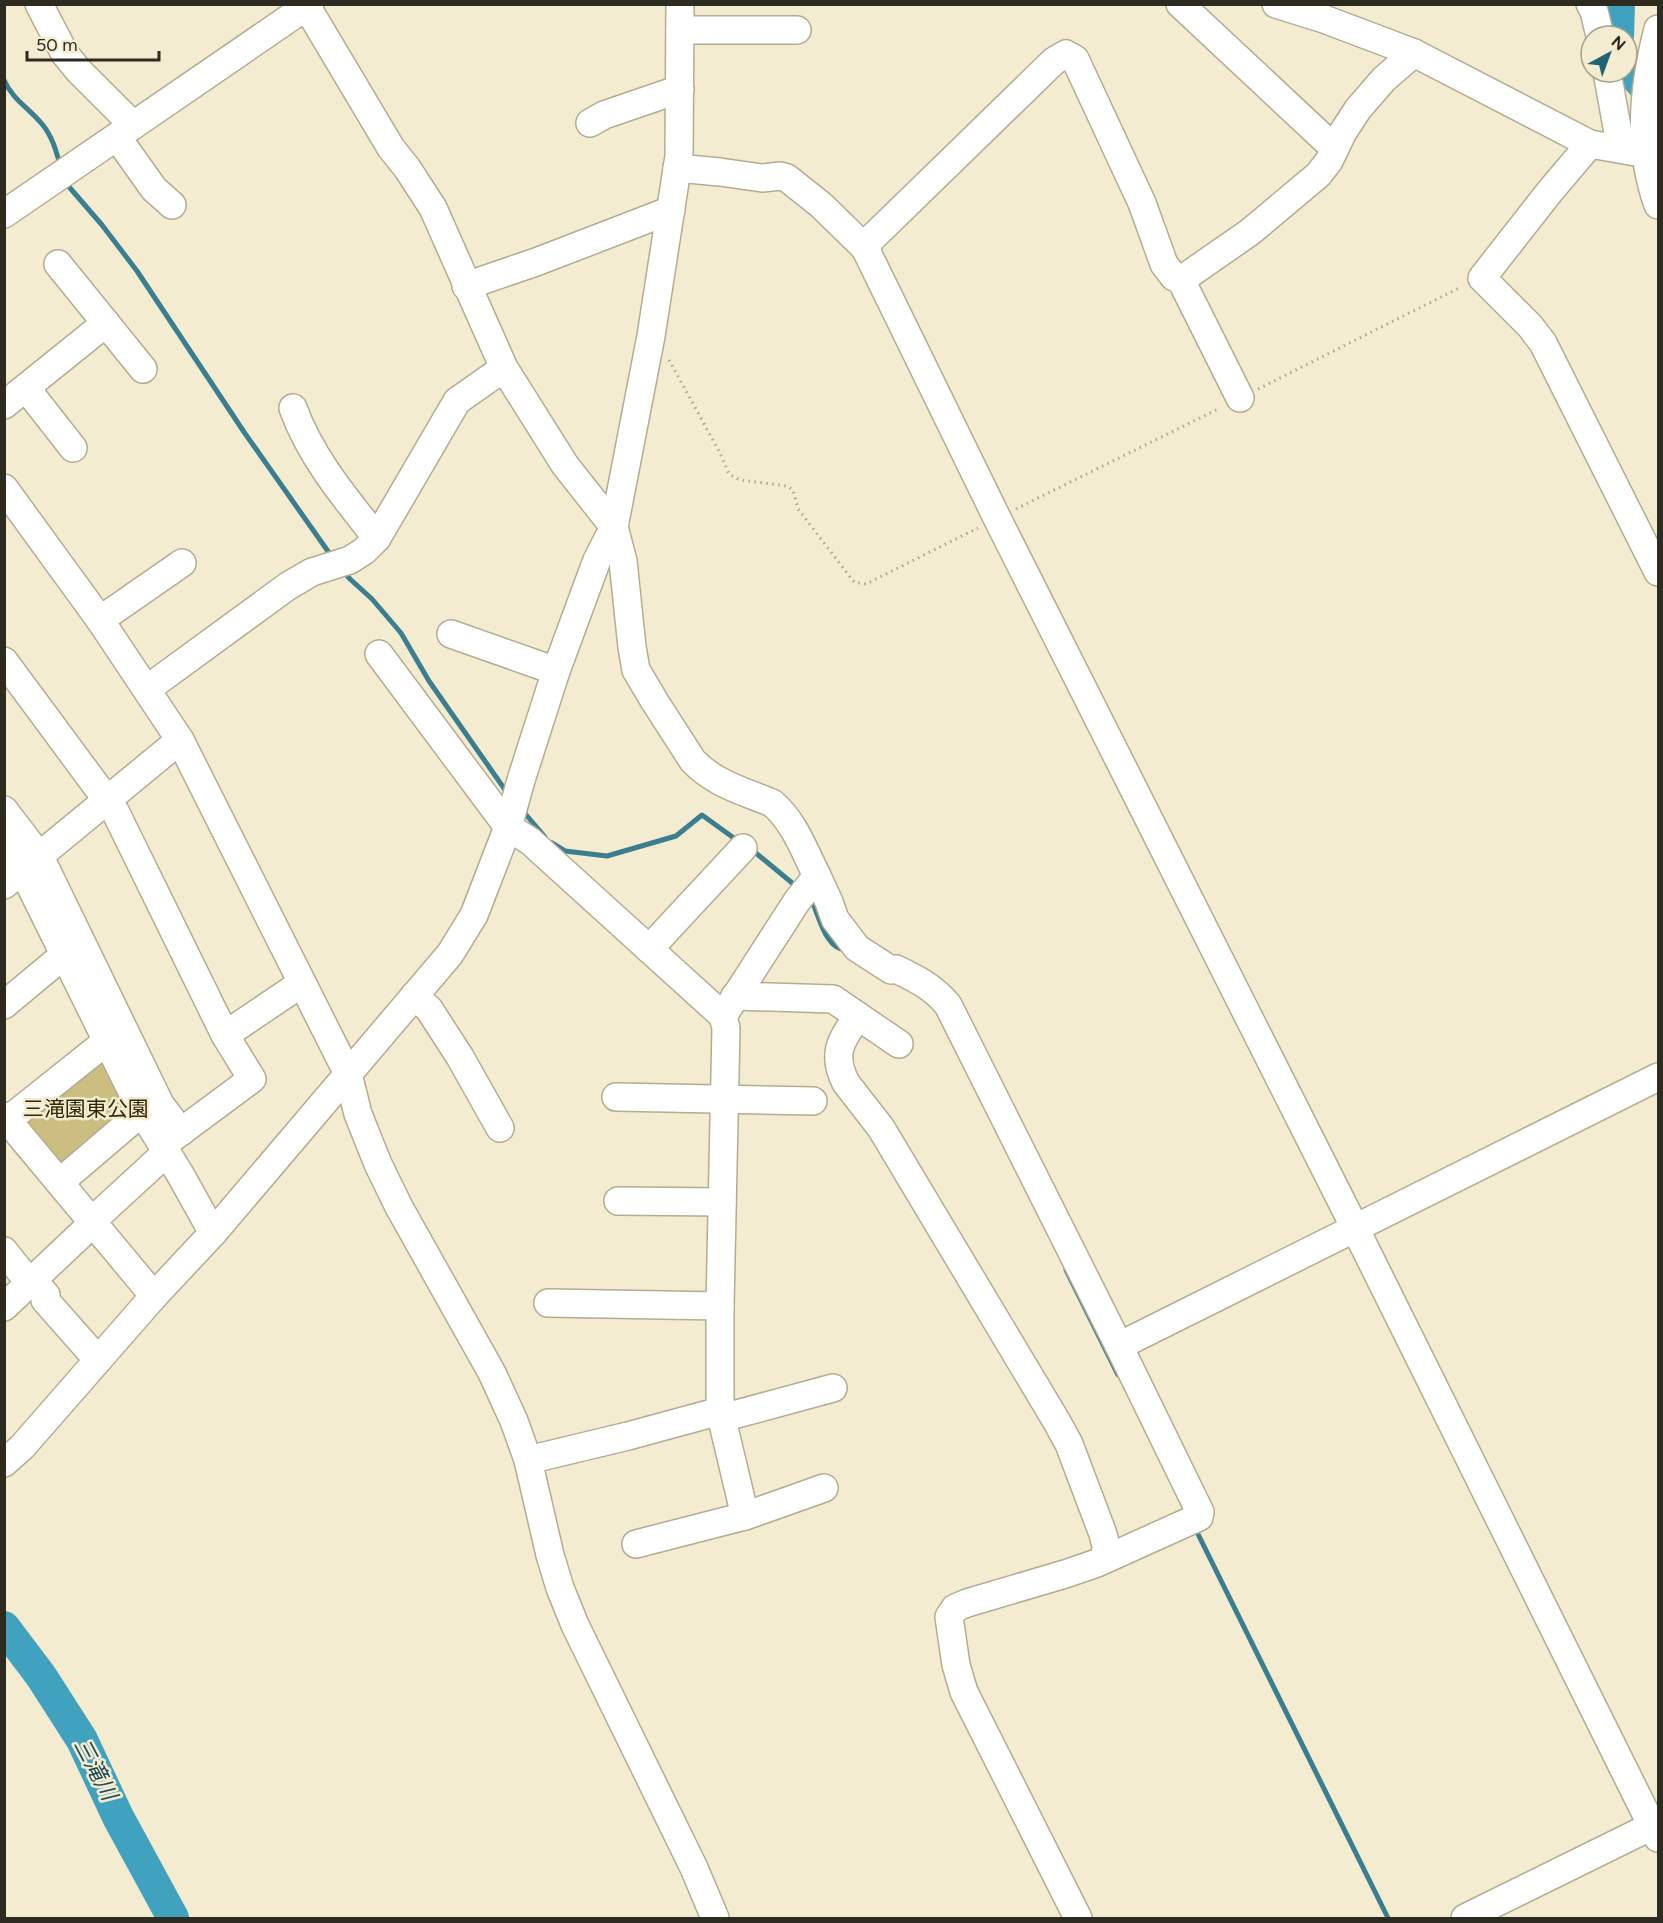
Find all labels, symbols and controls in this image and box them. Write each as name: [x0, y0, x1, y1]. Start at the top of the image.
scale bar: [27, 24, 159, 62]
north arrow: [1579, 24, 1639, 84]
text: N: [1608, 32, 1629, 54]
text: 50 m: [36, 34, 78, 56]
park label: 三滝園東公園: [23, 1096, 149, 1121]
water label: 三滝川: [68, 1734, 124, 1806]

